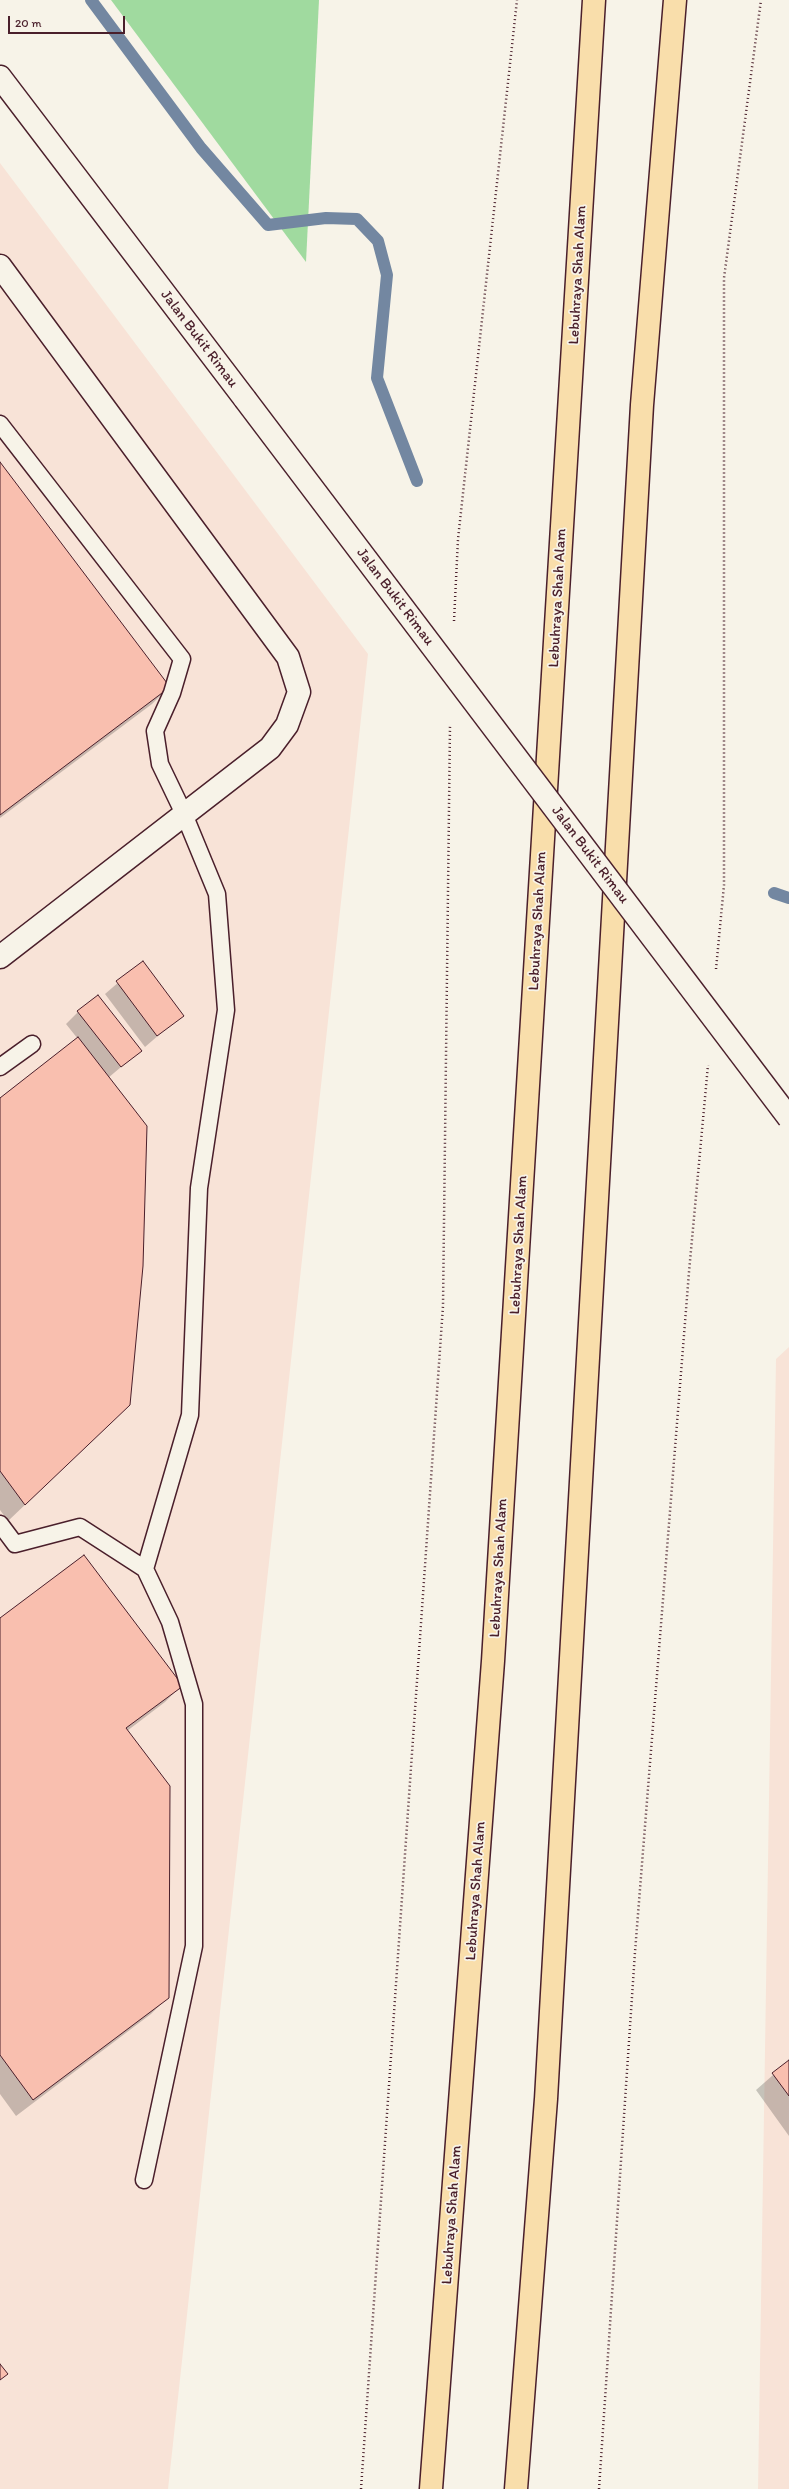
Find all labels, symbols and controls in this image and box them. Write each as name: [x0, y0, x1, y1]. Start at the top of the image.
scale bar: [10, 8, 127, 34]
text: 20 m: [15, 16, 42, 30]
street label: Lebuhraya Shah Alam: [565, 205, 591, 345]
street label: Jalan Bukit Rimau: [156, 287, 242, 391]
street label: Lebuhraya Shah Alam: [545, 528, 571, 668]
street label: Jalan Bukit Rimau: [352, 545, 438, 649]
street label: Jalan Bukit Rimau: [547, 803, 633, 907]
street label: Lebuhraya Shah Alam: [525, 851, 551, 991]
street label: Lebuhraya Shah Alam: [506, 1175, 532, 1315]
street label: Lebuhraya Shah Alam: [486, 1498, 512, 1638]
street label: Lebuhraya Shah Alam: [462, 1821, 490, 1961]
street label: Lebuhraya Shah Alam: [438, 2145, 466, 2285]

